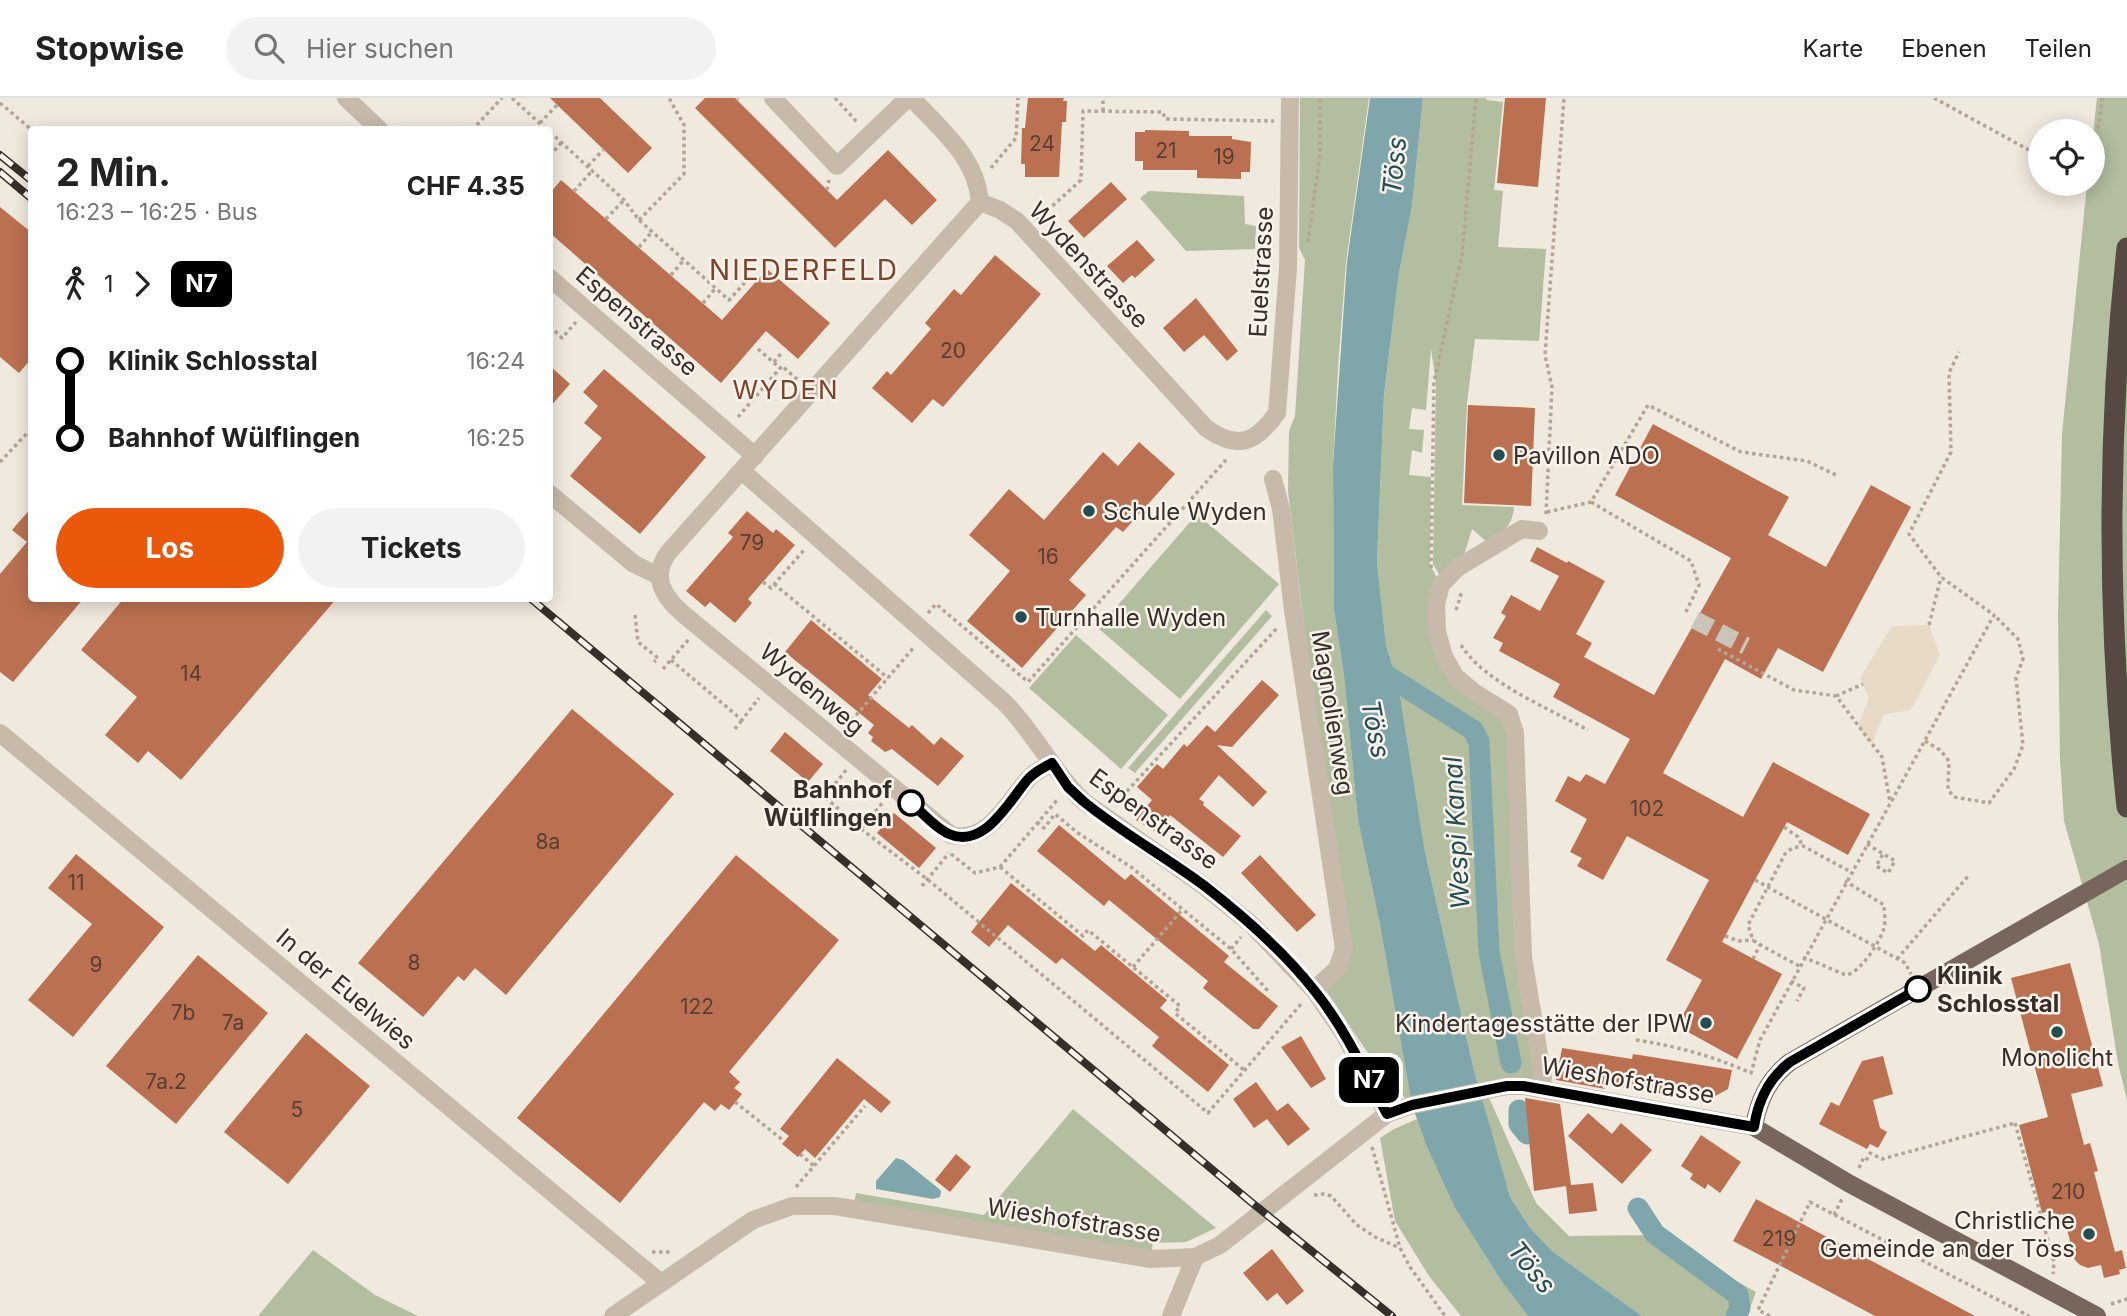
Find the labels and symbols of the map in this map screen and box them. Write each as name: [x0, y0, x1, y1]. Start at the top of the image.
house number: 24: [1029, 131, 1055, 156]
water label: Töss: [1376, 135, 1412, 197]
house number: 21: [1155, 138, 1177, 163]
house number: 19: [1213, 144, 1235, 169]
street label: Wydenstrasse: [1023, 196, 1155, 334]
street label: Euelstrasse: [1243, 206, 1279, 338]
district label: NIEDERFELD: [709, 253, 899, 287]
street label: Espenstrasse: [570, 260, 704, 382]
house number: 20: [940, 338, 966, 363]
district label: WYDEN: [732, 374, 840, 405]
place label: Pavillon ADO: [1513, 441, 1660, 470]
marker: Pavillon ADO: [1491, 447, 1507, 463]
place label: Schule Wyden: [1103, 497, 1267, 526]
marker: Schule Wyden: [1081, 503, 1097, 519]
house number: 79: [740, 530, 764, 555]
house number: 16: [1037, 544, 1059, 569]
place label: Turnhalle Wyden: [1035, 603, 1226, 632]
marker: Turnhalle Wyden: [1013, 609, 1029, 625]
street label: Magnolienweg: [1306, 629, 1360, 797]
street label: Wydenweg: [754, 637, 870, 741]
house number: 14: [180, 661, 202, 686]
water label: Töss: [1355, 697, 1397, 761]
water label: Wespi Kanal: [1436, 755, 1475, 910]
street label: Espenstrasse: [1084, 763, 1224, 875]
place label: Bahnhof Wülflingen: [764, 775, 892, 832]
marker: Bahnhof Wülflingen: [898, 790, 924, 816]
house number: 102: [1630, 796, 1664, 821]
house number: 8a: [536, 829, 560, 854]
house number: 11: [67, 870, 85, 895]
street label: In der Euelwies: [271, 922, 421, 1056]
house number: 8: [408, 950, 421, 975]
house number: 9: [89, 952, 103, 977]
place label: Klinik Schlosstal: [1937, 961, 2059, 1018]
marker: Klinik Schlosstal: [1905, 976, 1931, 1002]
house number: 122: [680, 994, 714, 1019]
house number: 7b: [171, 1000, 195, 1025]
place label: Kindertagesstätte der IPW: [1395, 1009, 1692, 1038]
house number: 7a: [222, 1010, 244, 1035]
marker: Kindertagesstätte der IPW: [1698, 1015, 1714, 1031]
marker: Monolicht: [2049, 1024, 2065, 1040]
place label: Monolicht: [2001, 1043, 2113, 1072]
street label: Wieshofstrasse: [1539, 1050, 1717, 1110]
line badge: N7: [1338, 1057, 1400, 1103]
house number: 7a.2: [145, 1069, 187, 1094]
house number: 5: [291, 1097, 303, 1122]
house number: 210: [2051, 1179, 2085, 1204]
street label: Wieshofstrasse: [985, 1192, 1163, 1248]
place label: Christliche Gemeinde an der Töss: [1820, 1206, 2075, 1263]
house number: 219: [1762, 1226, 1796, 1251]
marker: Christliche Gemeinde an der Töss: [2081, 1226, 2097, 1242]
water label: Töss: [1502, 1235, 1562, 1299]

